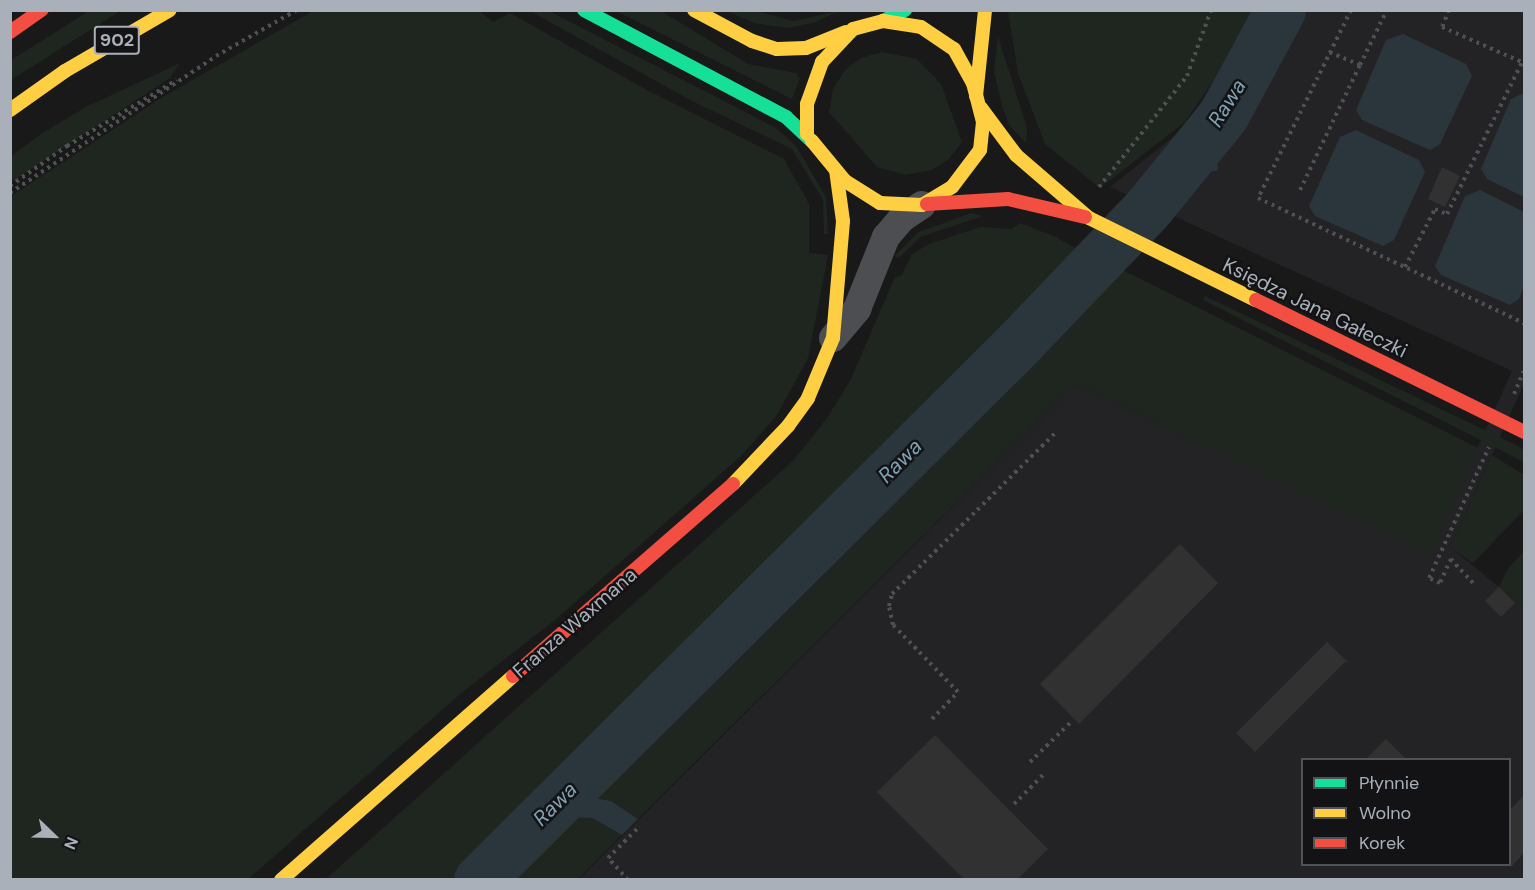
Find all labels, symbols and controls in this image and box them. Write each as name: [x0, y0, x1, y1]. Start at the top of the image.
road number: 902: [93, 25, 141, 55]
water label: Rawa: [1203, 74, 1251, 132]
street label: Księdza Jana Gałeczki: [1219, 253, 1411, 363]
water label: Rawa: [873, 434, 927, 488]
street label: Franza Waxmana: [508, 563, 642, 683]
legend: [1301, 758, 1511, 866]
text: Płynnie: [1359, 771, 1419, 795]
water label: Rawa: [528, 777, 582, 831]
text: Wolno: [1359, 801, 1411, 825]
north arrow: [24, 806, 84, 866]
text: Korek: [1359, 831, 1405, 855]
text: N: [59, 834, 83, 853]

